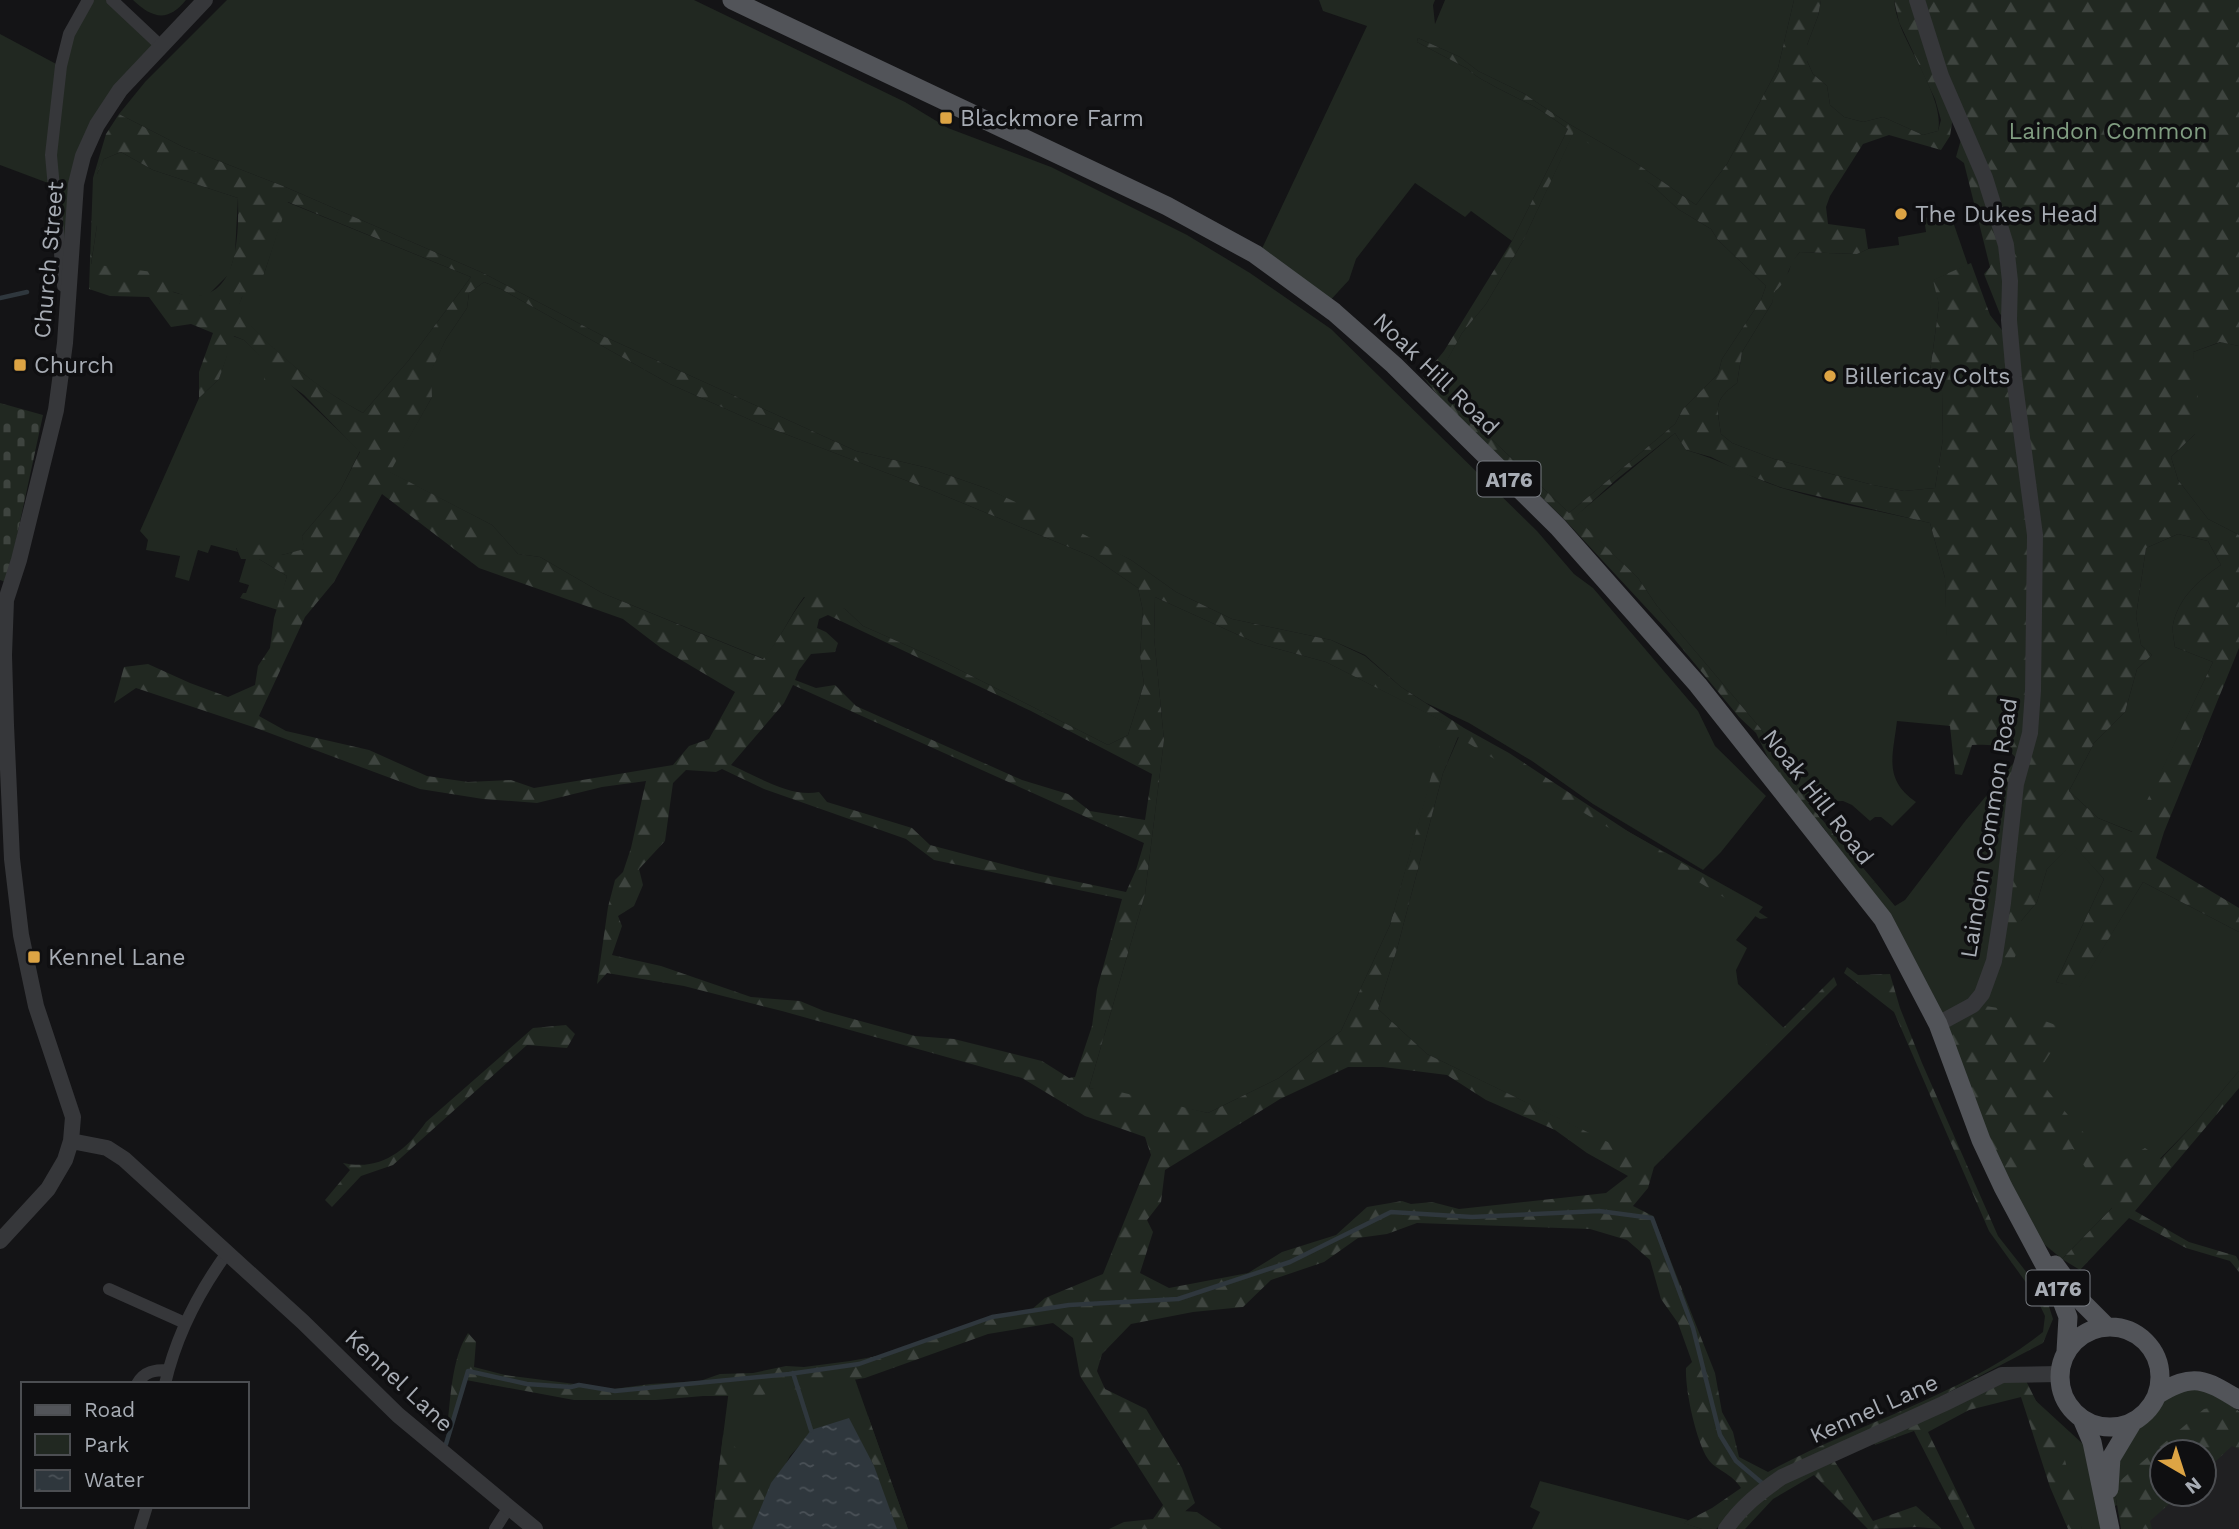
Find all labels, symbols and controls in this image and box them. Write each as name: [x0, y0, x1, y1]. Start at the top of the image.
place label: Blackmore Farm: [960, 105, 1144, 132]
marker: Blackmore Farm: [938, 110, 954, 126]
park label: Laindon Common: [2009, 118, 2207, 145]
street label: Church Street: [29, 180, 69, 340]
place label: The Dukes Head: [1915, 201, 2098, 228]
marker: The Dukes Head: [1893, 206, 1909, 222]
street label: Noak Hill Road: [1368, 307, 1504, 441]
place label: Church: [34, 352, 114, 379]
marker: Church: [12, 357, 28, 373]
place label: Billericay Colts: [1844, 363, 2010, 390]
marker: Billericay Colts: [1822, 368, 1838, 384]
road number: A176: [1478, 462, 1540, 496]
street label: Laindon Common Road: [1955, 696, 2023, 960]
street label: Noak Hill Road: [1757, 724, 1879, 870]
place label: Kennel Lane: [48, 944, 186, 971]
marker: Kennel Lane: [26, 949, 42, 965]
road number: A176: [2026, 1270, 2090, 1306]
street label: Kennel Lane: [340, 1324, 458, 1438]
street label: Kennel Lane: [1806, 1369, 1942, 1449]
legend: [21, 1382, 248, 1508]
text: Road: [84, 1397, 135, 1422]
text: Park: [84, 1432, 129, 1457]
north arrow: [2148, 1438, 2218, 1508]
text: Water: [84, 1467, 145, 1492]
text: N: [2181, 1472, 2206, 1499]

